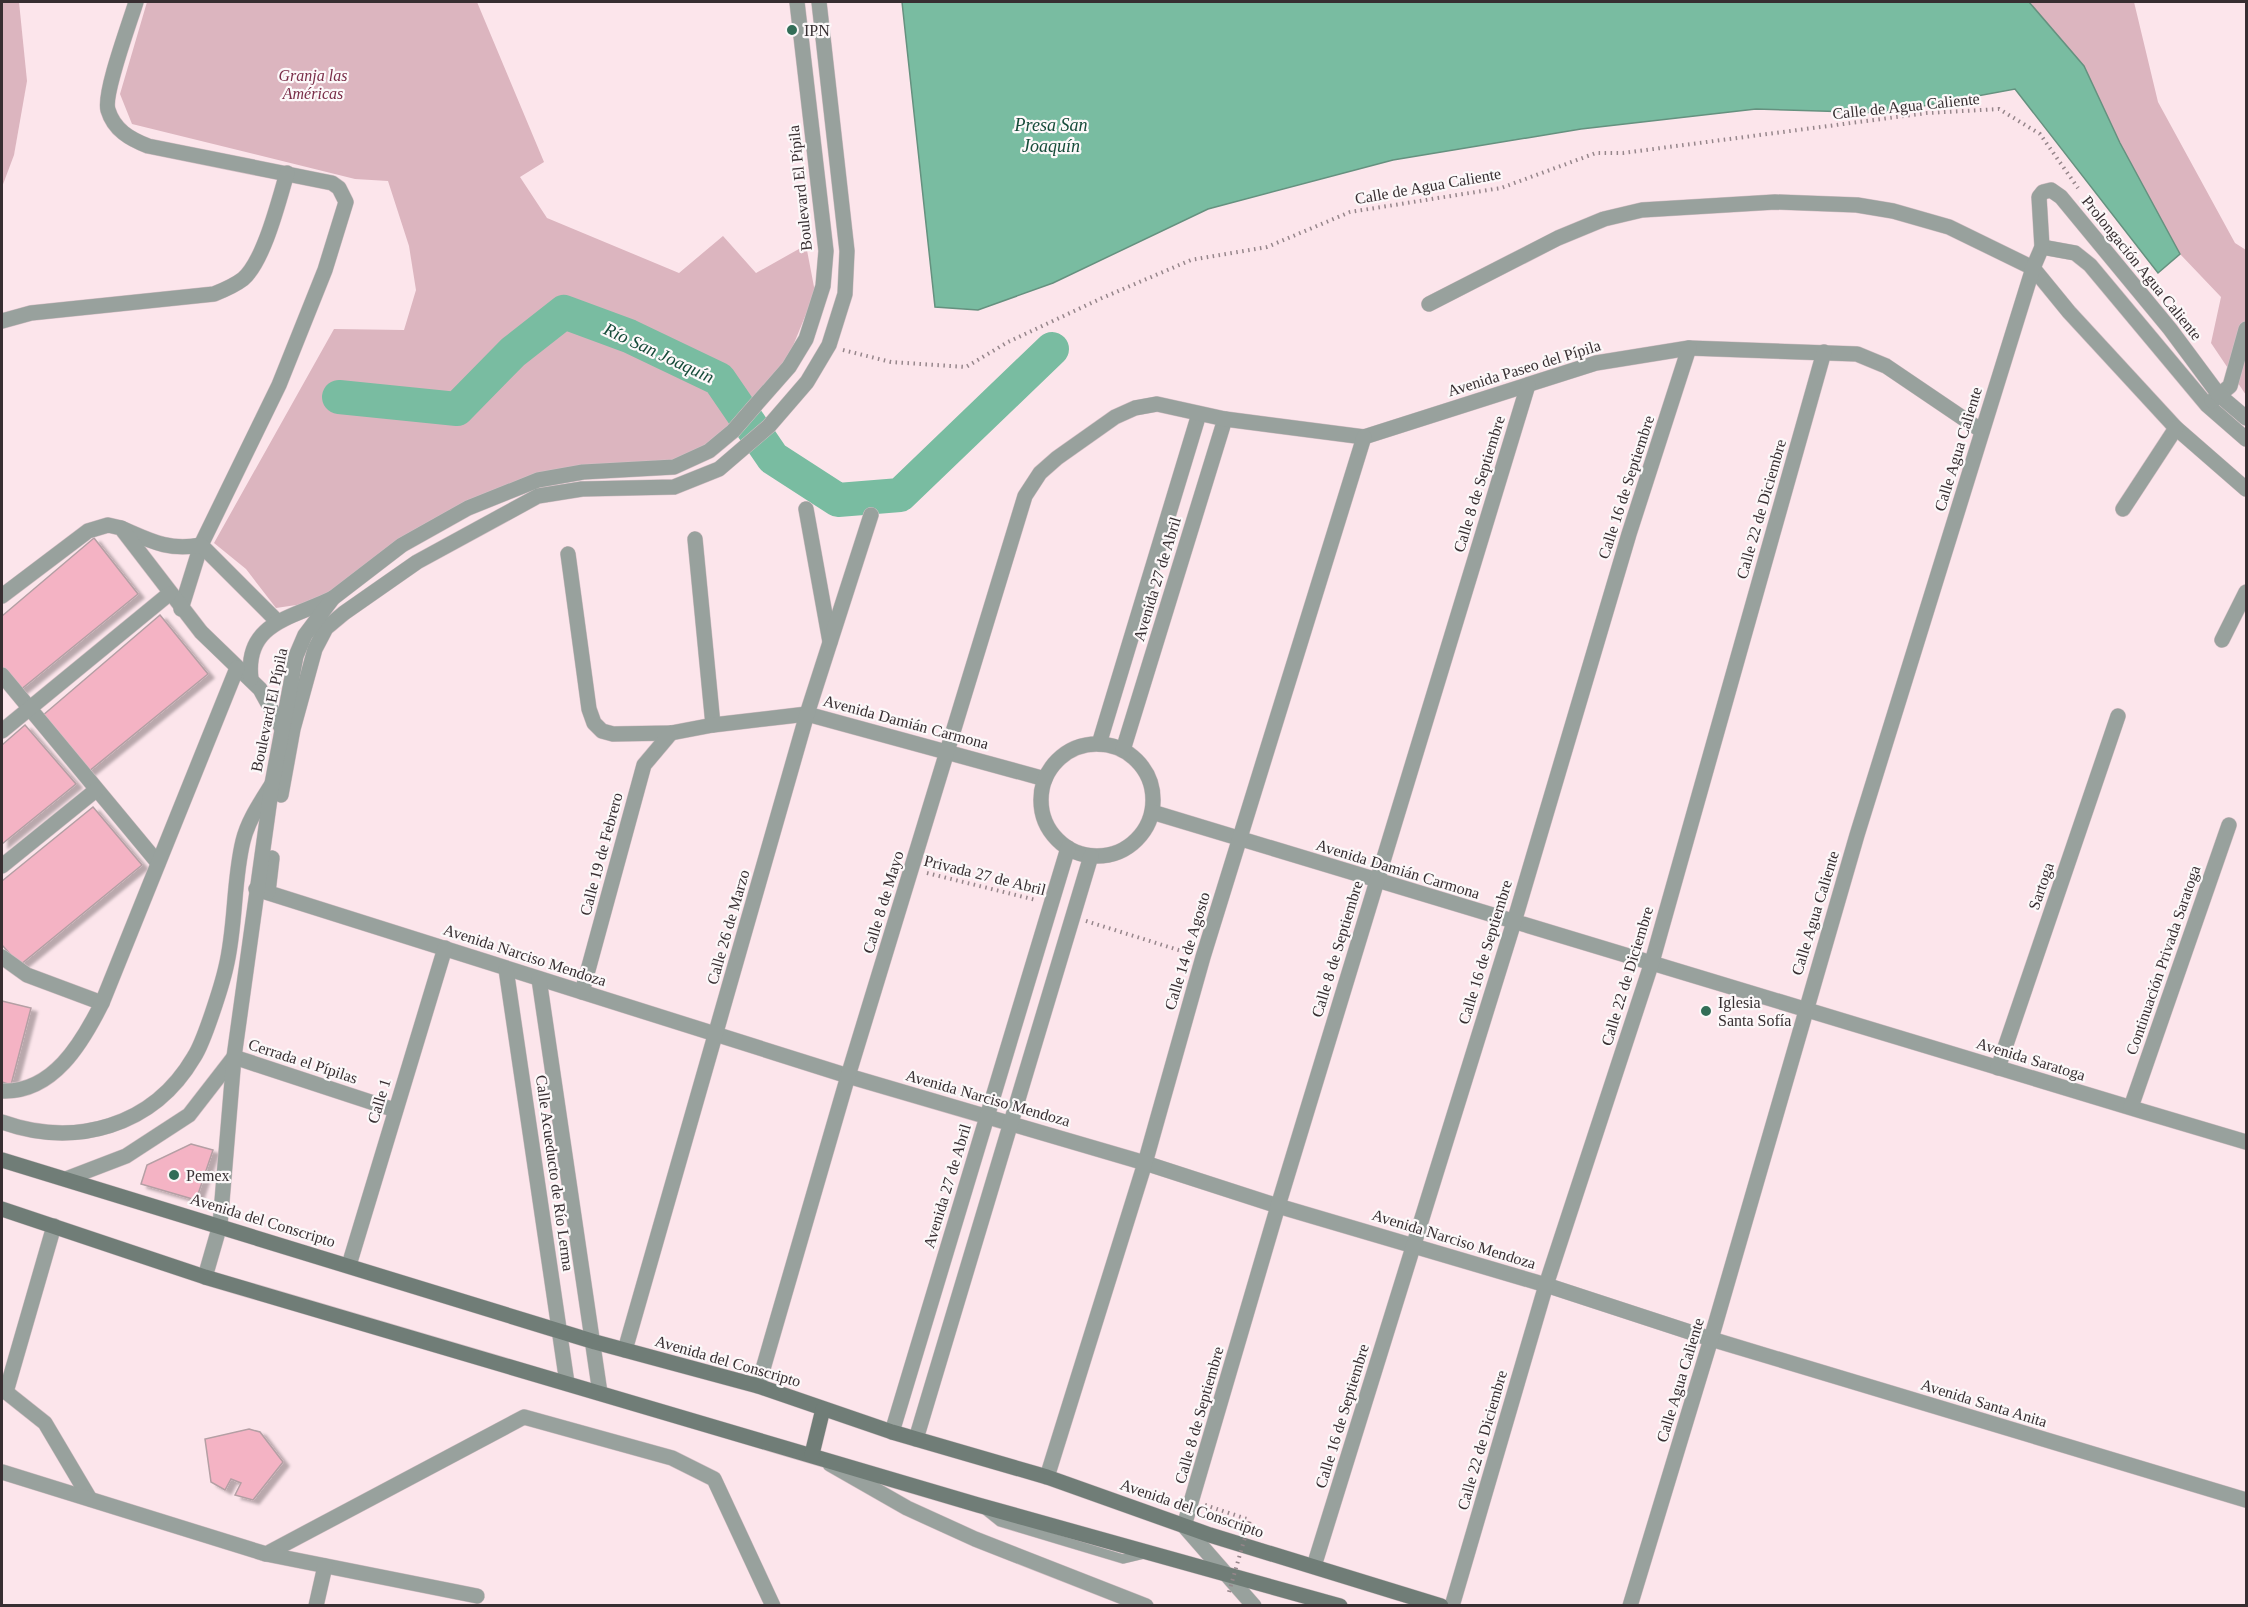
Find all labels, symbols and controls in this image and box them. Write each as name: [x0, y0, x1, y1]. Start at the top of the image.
place label: IPN: [804, 22, 830, 39]
marker: IPN: [785, 23, 799, 37]
park label: Granja las Américas: [279, 67, 347, 102]
street label: Calle de Agua Caliente: [1832, 90, 1981, 123]
water label: Presa San Joaquín: [1014, 115, 1087, 156]
street label: Boulevard El Pípila: [785, 124, 816, 252]
street label: Calle de Agua Caliente: [1354, 165, 1503, 208]
street label: Prolongación Agua Caliente: [2078, 193, 2205, 344]
water label: Río San Joaquín: [600, 318, 717, 387]
street label: Avenida Paseo del Pípila: [1445, 337, 1603, 400]
street label: Calle Agua Caliente: [1931, 385, 1986, 513]
street label: Calle 16 de Septiembre: [1595, 413, 1658, 561]
street label: Calle 8 de Septiembre: [1450, 414, 1509, 555]
street label: Calle 22 de Diciembre: [1733, 437, 1789, 581]
street label: Avenida 27 de Abril: [1130, 514, 1184, 643]
street label: Boulevard El Pípila: [248, 647, 291, 774]
street label: Avenida Damián Carmona: [822, 692, 990, 752]
street label: Calle 19 de Febrero: [576, 791, 626, 917]
street label: Avenida Damián Carmona: [1314, 836, 1482, 902]
street label: Calle 8 de Mayo: [859, 849, 908, 956]
street label: Calle Agua Caliente: [1788, 849, 1843, 977]
street label: Privada 27 de Abril: [922, 852, 1048, 898]
street label: Sartoga: [2025, 860, 2058, 912]
street label: Continuación Privada Saratoga: [2123, 863, 2204, 1057]
street label: Calle 26 de Marzo: [703, 868, 753, 986]
street label: Calle 16 de Septiembre: [1455, 878, 1516, 1026]
street label: Calle 8 de Septiembre: [1308, 879, 1367, 1020]
street label: Calle 14 de Agosto: [1161, 890, 1214, 1012]
street label: Calle 22 de Diciembre: [1598, 904, 1656, 1048]
street label: Avenida Narciso Mendoza: [441, 921, 609, 989]
place label: Iglesia Santa Sofía: [1718, 994, 1791, 1029]
marker: Iglesia Santa Sofía: [1699, 1004, 1713, 1018]
street label: Avenida Saratoga: [1974, 1034, 2088, 1085]
street label: Cerrada el Pípilas: [246, 1035, 360, 1088]
street label: Avenida Narciso Mendoza: [904, 1066, 1072, 1130]
street label: Calle Acueducto de Río Lerma: [533, 1074, 577, 1272]
street label: Calle 1: [364, 1077, 394, 1125]
street label: Avenida 27 de Abril: [920, 1121, 974, 1250]
place label: Pemex: [186, 1167, 230, 1184]
marker: Pemex: [167, 1168, 181, 1182]
street label: Avenida del Conscripto: [188, 1190, 338, 1251]
street label: Avenida Narciso Mendoza: [1370, 1206, 1538, 1272]
street label: Calle Agua Caliente: [1653, 1316, 1708, 1444]
street label: Avenida del Conscripto: [653, 1332, 803, 1391]
street label: Calle 16 de Septiembre: [1312, 1342, 1373, 1490]
street label: Calle 8 de Septiembre: [1171, 1345, 1228, 1486]
street label: Calle 22 de Diciembre: [1454, 1368, 1510, 1512]
street label: Avenida Santa Anita: [1919, 1376, 2049, 1430]
street label: Avenida del Conscripto: [1118, 1475, 1266, 1542]

